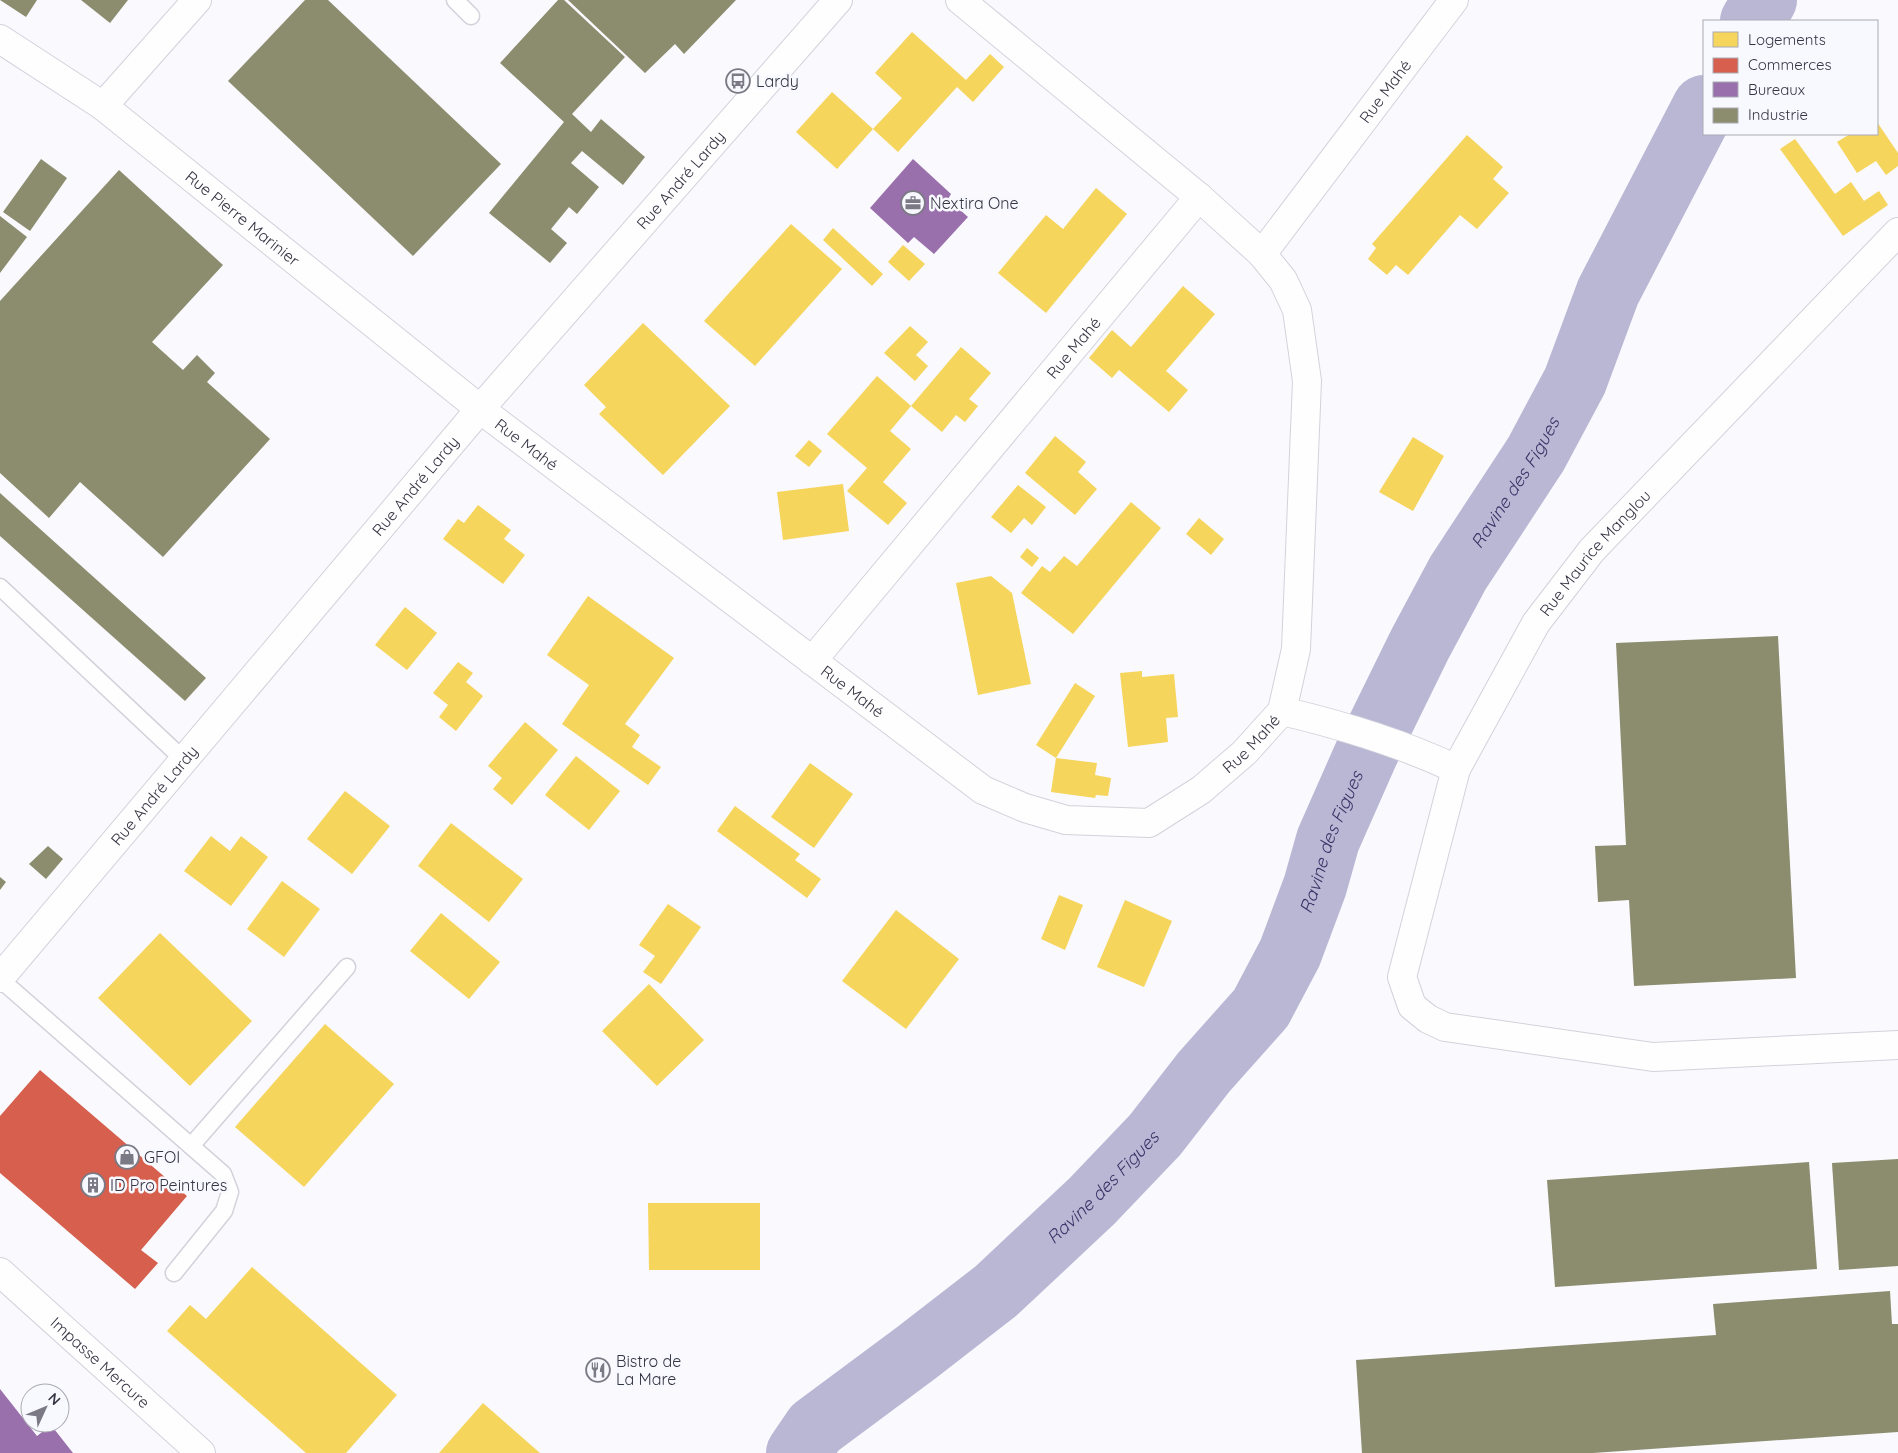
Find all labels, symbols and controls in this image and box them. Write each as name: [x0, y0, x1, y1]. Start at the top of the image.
legend: [1703, 20, 1878, 135]
text: Logements: [1748, 30, 1826, 49]
text: Commerces: [1748, 55, 1831, 74]
street label: Rue Mahé: [1355, 56, 1415, 127]
bus stop icon: Lardy: [725, 68, 751, 94]
place label: Lardy: [756, 71, 799, 91]
text: Bureaux: [1748, 80, 1805, 99]
text: Industrie: [1748, 105, 1808, 124]
street label: Rue André Lardy: [632, 126, 729, 233]
street label: Rue Pierre Marinier: [181, 166, 304, 270]
office icon: Nextira One: [900, 190, 926, 216]
place label: Nextira One: [930, 193, 1019, 213]
street label: Rue Mahé: [1042, 313, 1105, 383]
water label: Ravine des Figues: [1465, 412, 1565, 553]
street label: Rue Mahé: [491, 414, 562, 475]
street label: Rue André Lardy: [367, 432, 463, 540]
street label: Rue Maurice Manglou: [1535, 485, 1655, 620]
street label: Rue Mahé: [817, 661, 888, 722]
street label: Rue Mahé: [1218, 710, 1284, 777]
street label: Rue André Lardy: [106, 741, 202, 849]
water label: Ravine des Figues: [1294, 766, 1369, 916]
water label: Ravine des Figues: [1042, 1125, 1165, 1249]
shop icon: GFOI: [114, 1144, 140, 1170]
place label: GFOI: [144, 1147, 180, 1167]
building icon: ID Pro Peintures: [80, 1172, 106, 1198]
place label: ID Pro Peintures: [110, 1175, 227, 1195]
street label: Impasse Mercure: [47, 1312, 154, 1412]
place label: Bistro de La Mare: [616, 1351, 681, 1389]
restaurant icon: Bistro de La Mare: [585, 1357, 611, 1383]
north arrow: [20, 1383, 70, 1433]
text: N: [44, 1389, 64, 1409]

